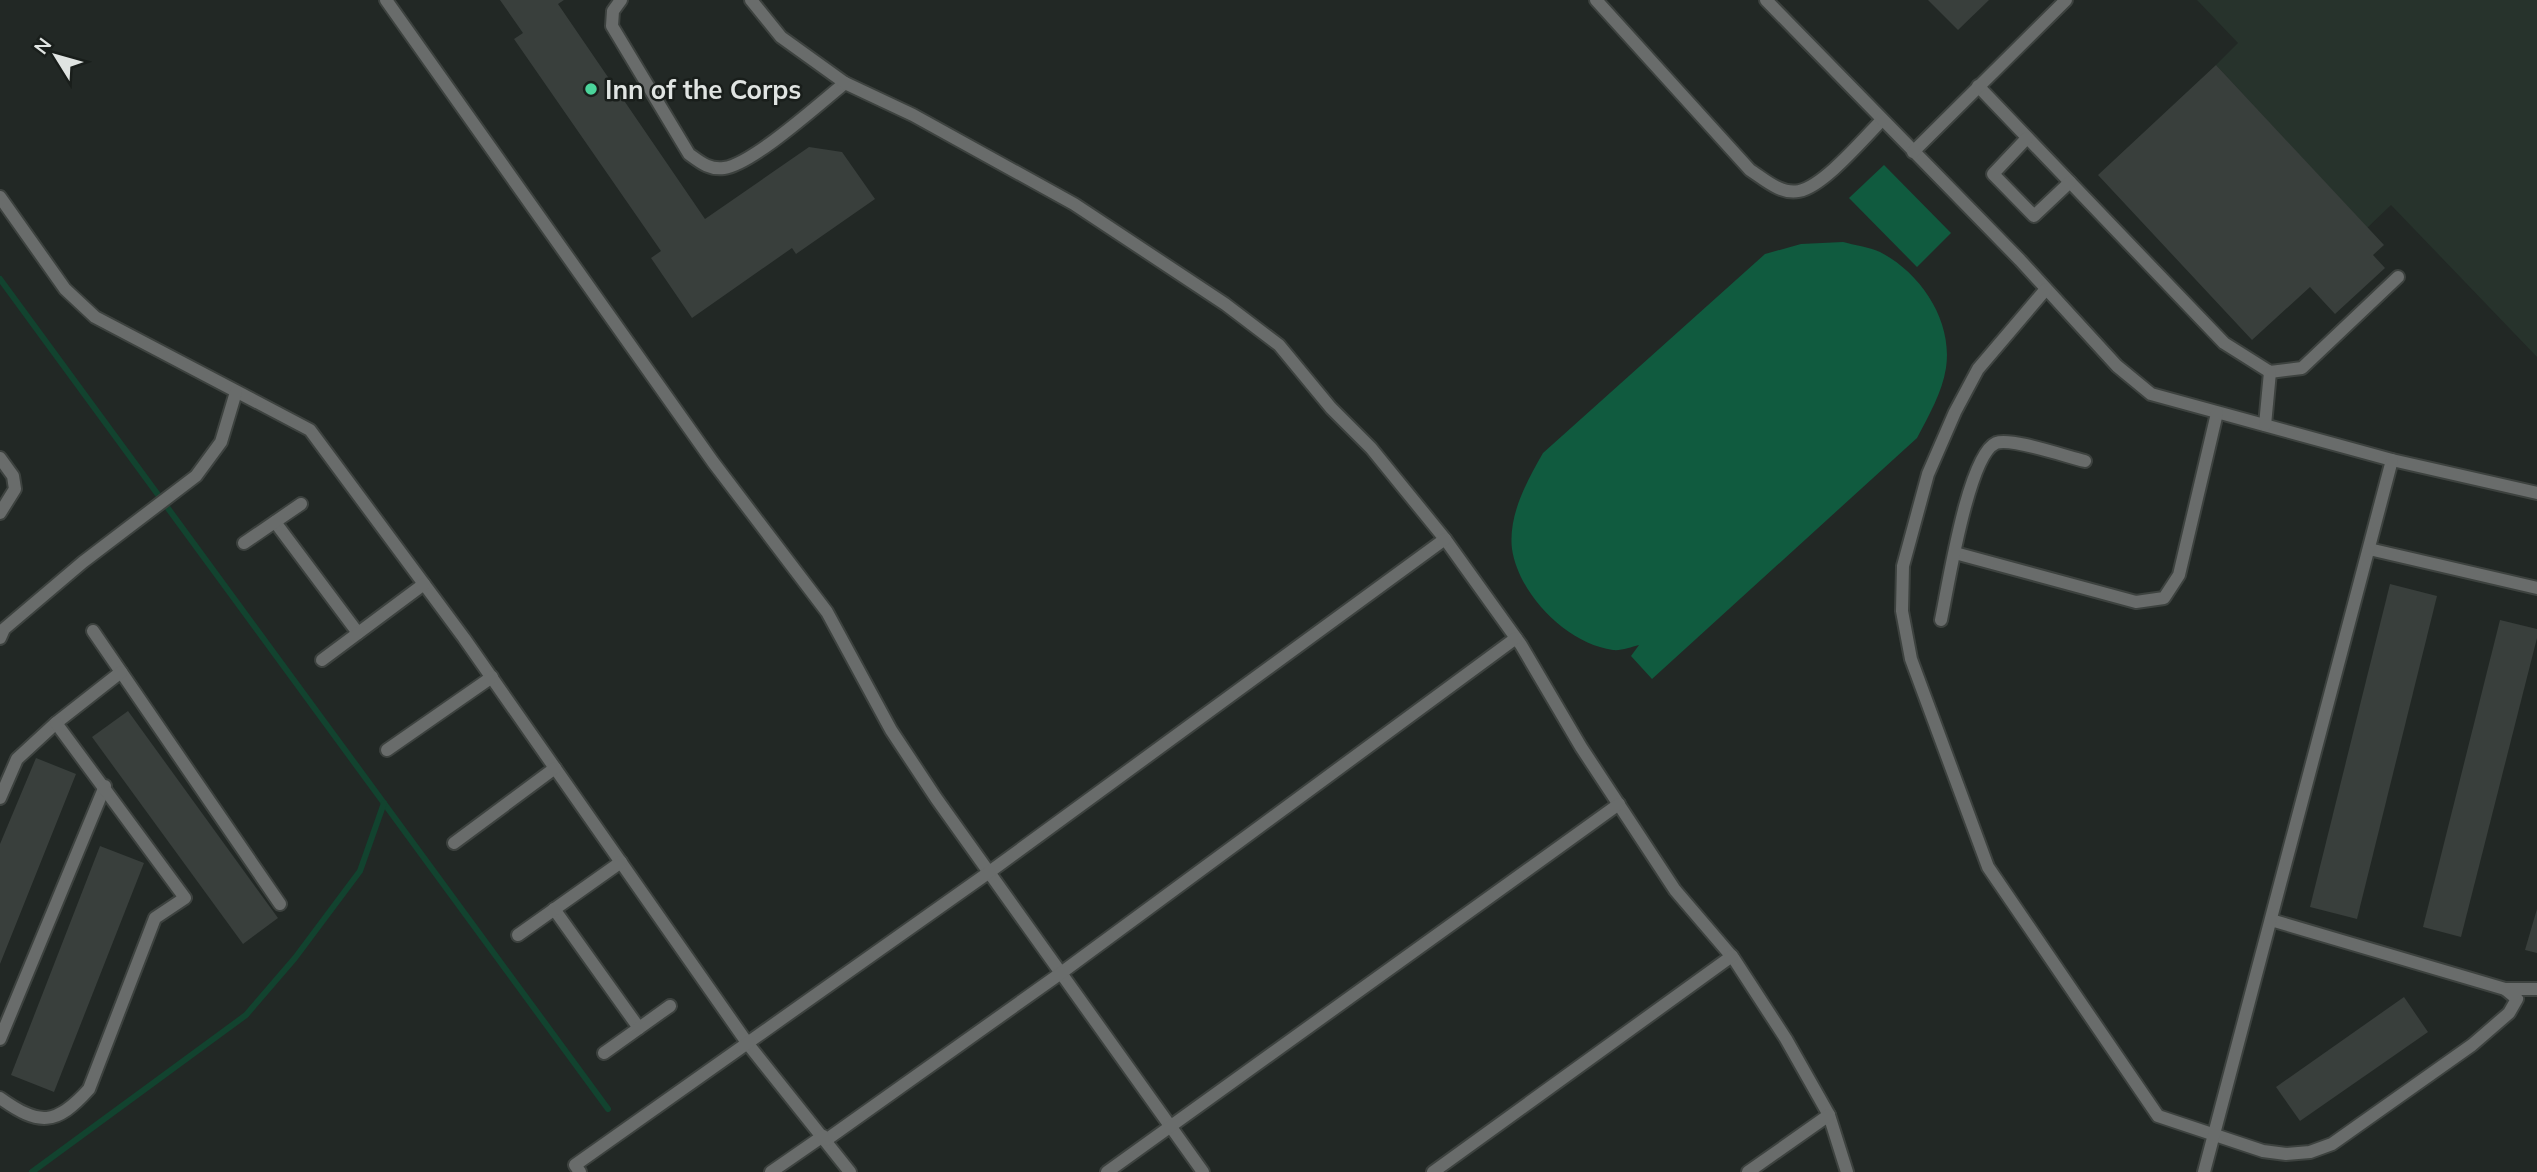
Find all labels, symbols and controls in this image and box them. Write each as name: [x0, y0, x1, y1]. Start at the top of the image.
north arrow: [21, 21, 91, 91]
text: N: [29, 33, 56, 59]
place label: Inn of the Corps: [605, 73, 801, 106]
marker: Inn of the Corps: [583, 81, 599, 97]

